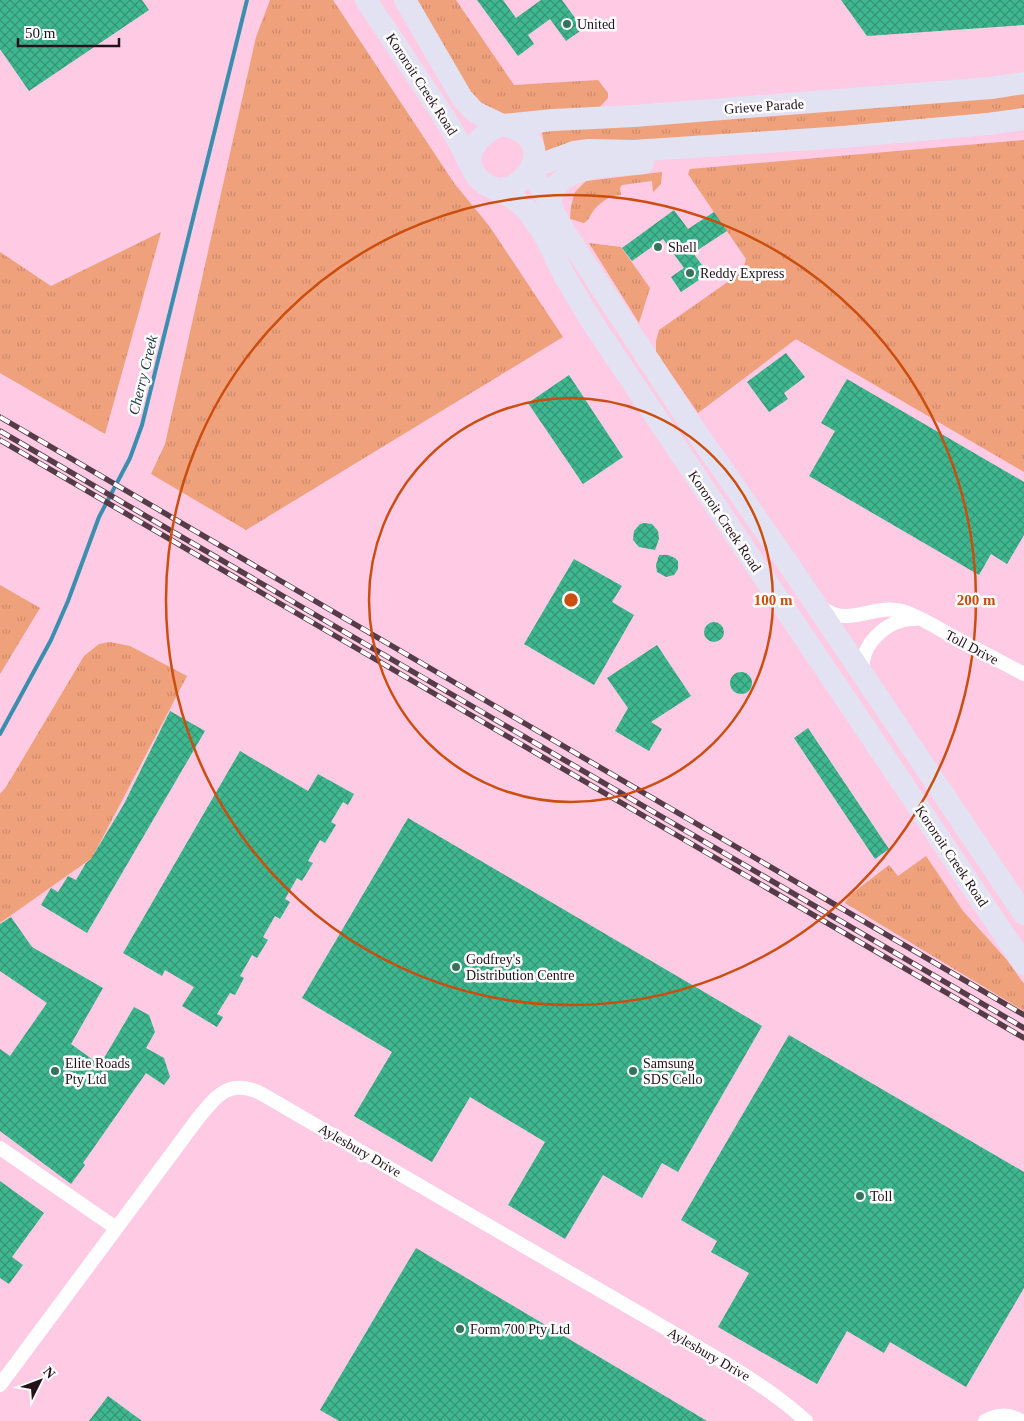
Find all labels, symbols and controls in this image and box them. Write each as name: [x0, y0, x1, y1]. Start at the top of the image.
scale bar: [18, 15, 119, 47]
place label: United: [577, 17, 615, 32]
marker: United: [561, 18, 573, 30]
text: 50 m: [25, 25, 56, 41]
street label: Kororoit Creek Road: [383, 31, 460, 138]
street label: Grieve Parade: [724, 96, 804, 117]
place label: Shell: [668, 240, 697, 255]
marker: Shell: [652, 241, 664, 253]
place label: Reddy Express: [700, 266, 784, 281]
marker: Reddy Express: [684, 267, 696, 279]
water label: Cherry Creek: [125, 333, 161, 416]
street label: Kororoit Creek Road: [685, 468, 764, 574]
centre of rings: [562, 591, 580, 609]
text: 100 m: [754, 592, 793, 608]
text: 200 m: [957, 592, 996, 608]
street label: Toll Drive: [943, 627, 1001, 668]
street label: Kororoit Creek Road: [912, 803, 991, 909]
place label: Godfrey's Distribution Centre: [466, 952, 575, 983]
marker: Godfrey's Distribution Centre: [450, 961, 462, 973]
place label: Elite Roads Pty Ltd: [65, 1056, 130, 1087]
place label: Samsung SDS Cello: [643, 1056, 703, 1087]
marker: Elite Roads Pty Ltd: [49, 1065, 61, 1077]
marker: Samsung SDS Cello: [627, 1065, 639, 1077]
street label: Aylesbury Drive: [316, 1121, 404, 1180]
place label: Toll: [870, 1189, 892, 1204]
marker: Toll: [854, 1190, 866, 1202]
place label: Form 700 Pty Ltd: [470, 1322, 570, 1337]
marker: Form 700 Pty Ltd: [454, 1323, 466, 1335]
street label: Aylesbury Drive: [665, 1325, 753, 1384]
north arrow: [15, 1356, 65, 1406]
text: N: [40, 1364, 58, 1381]

